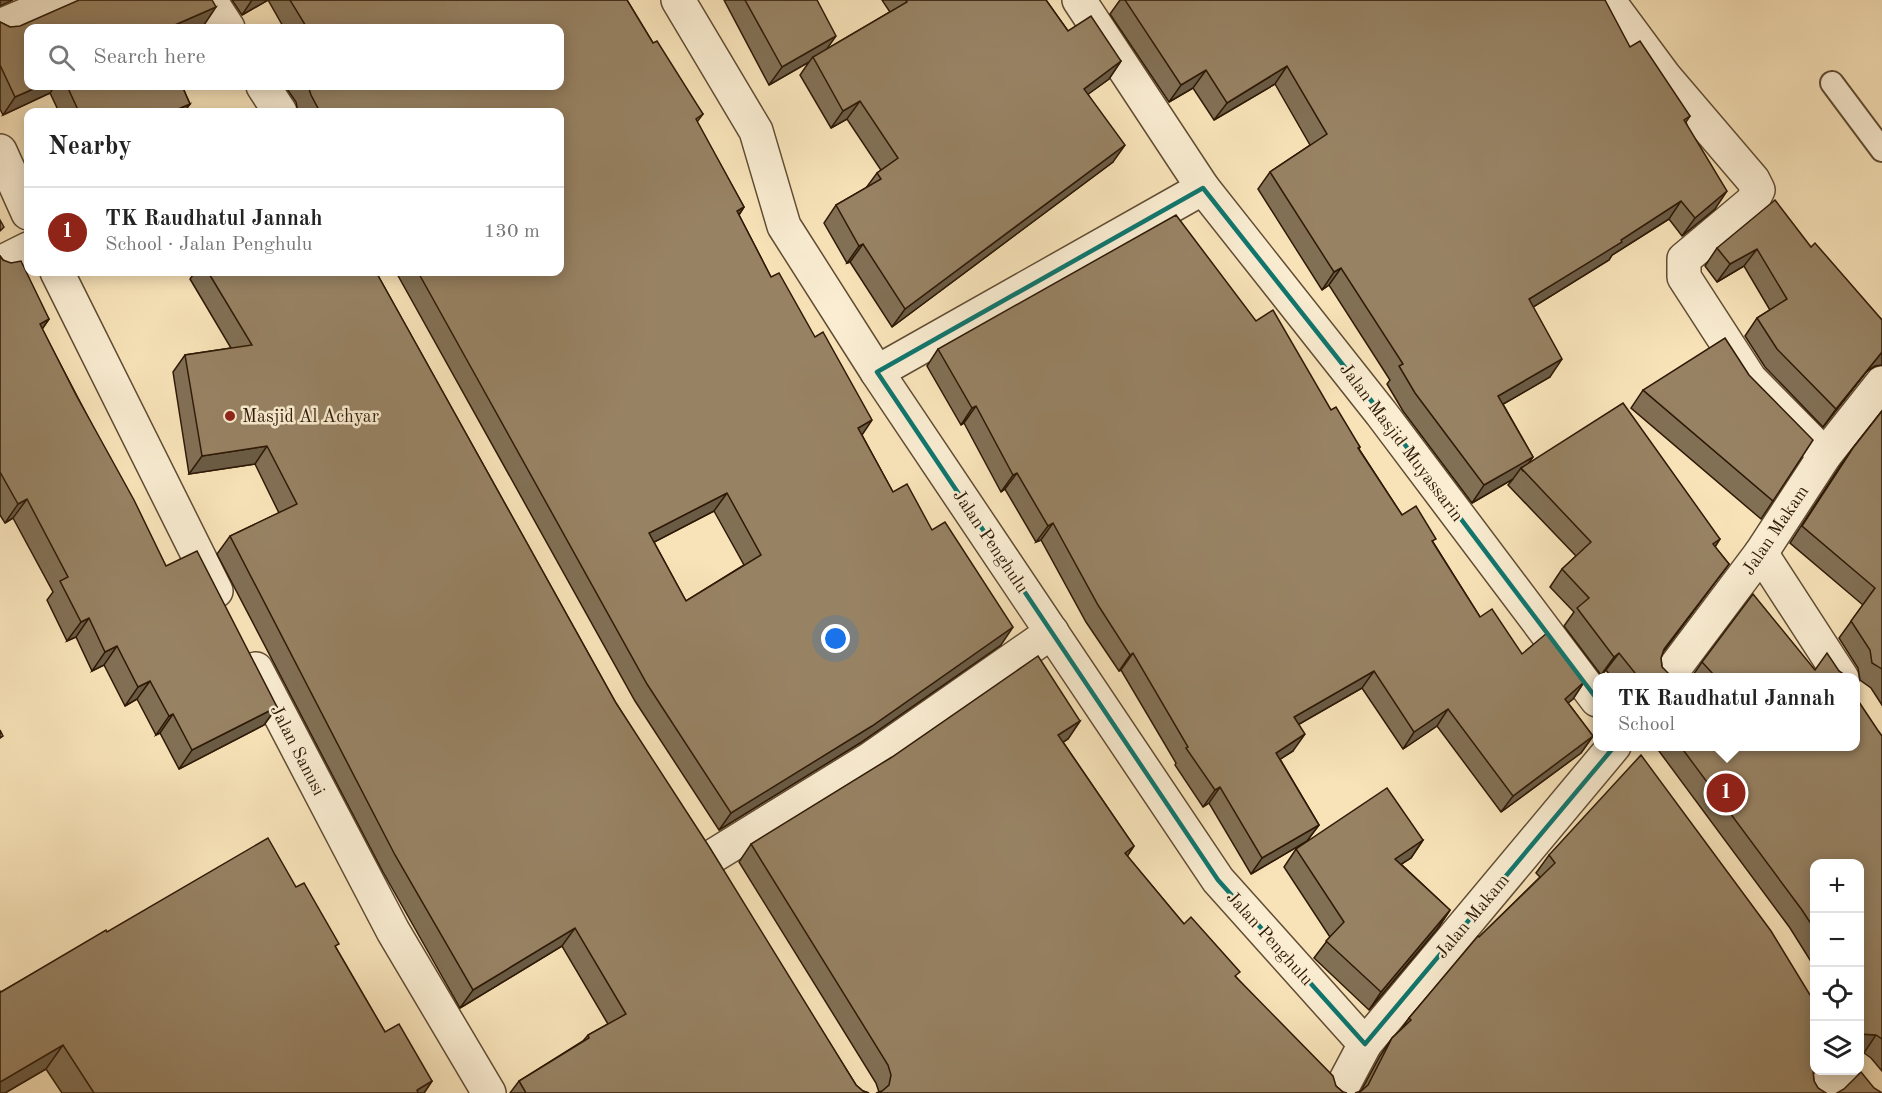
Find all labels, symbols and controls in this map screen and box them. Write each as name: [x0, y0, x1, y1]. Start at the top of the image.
search box: [24, 24, 564, 90]
icon: search: [45, 41, 78, 74]
text: Search here: [93, 46, 206, 68]
text: Nearby: [48, 134, 132, 160]
text: TK Raudhatul Jannah: [105, 208, 323, 230]
text: 1: [62, 222, 73, 242]
text: 130 m: [484, 222, 540, 242]
text: School · Jalan Penghulu: [105, 235, 312, 255]
street label: Jalan Masjid Muyassarin: [1336, 360, 1467, 525]
place label: Masjid Al Achyar: [242, 408, 380, 426]
marker: Masjid Al Achyar: [223, 409, 237, 423]
street label: Jalan Makam: [1739, 483, 1812, 579]
street label: Jalan Penghulu: [949, 487, 1031, 597]
your location: [821, 624, 850, 653]
popup: [1593, 673, 1860, 751]
text: TK Raudhatul Jannah: [1618, 688, 1835, 710]
street label: Jalan Sanusi: [267, 702, 328, 799]
text: School: [1618, 715, 1675, 735]
pin: 1: [1706, 770, 1746, 816]
map controls: [1810, 859, 1864, 1075]
button: +: [1810, 859, 1864, 913]
street label: Jalan Makam: [1433, 871, 1513, 962]
street label: Jalan Penghulu: [1222, 888, 1316, 990]
button: −: [1810, 913, 1864, 967]
button: locate: [1810, 967, 1864, 1021]
button: layers: [1810, 1021, 1864, 1075]

